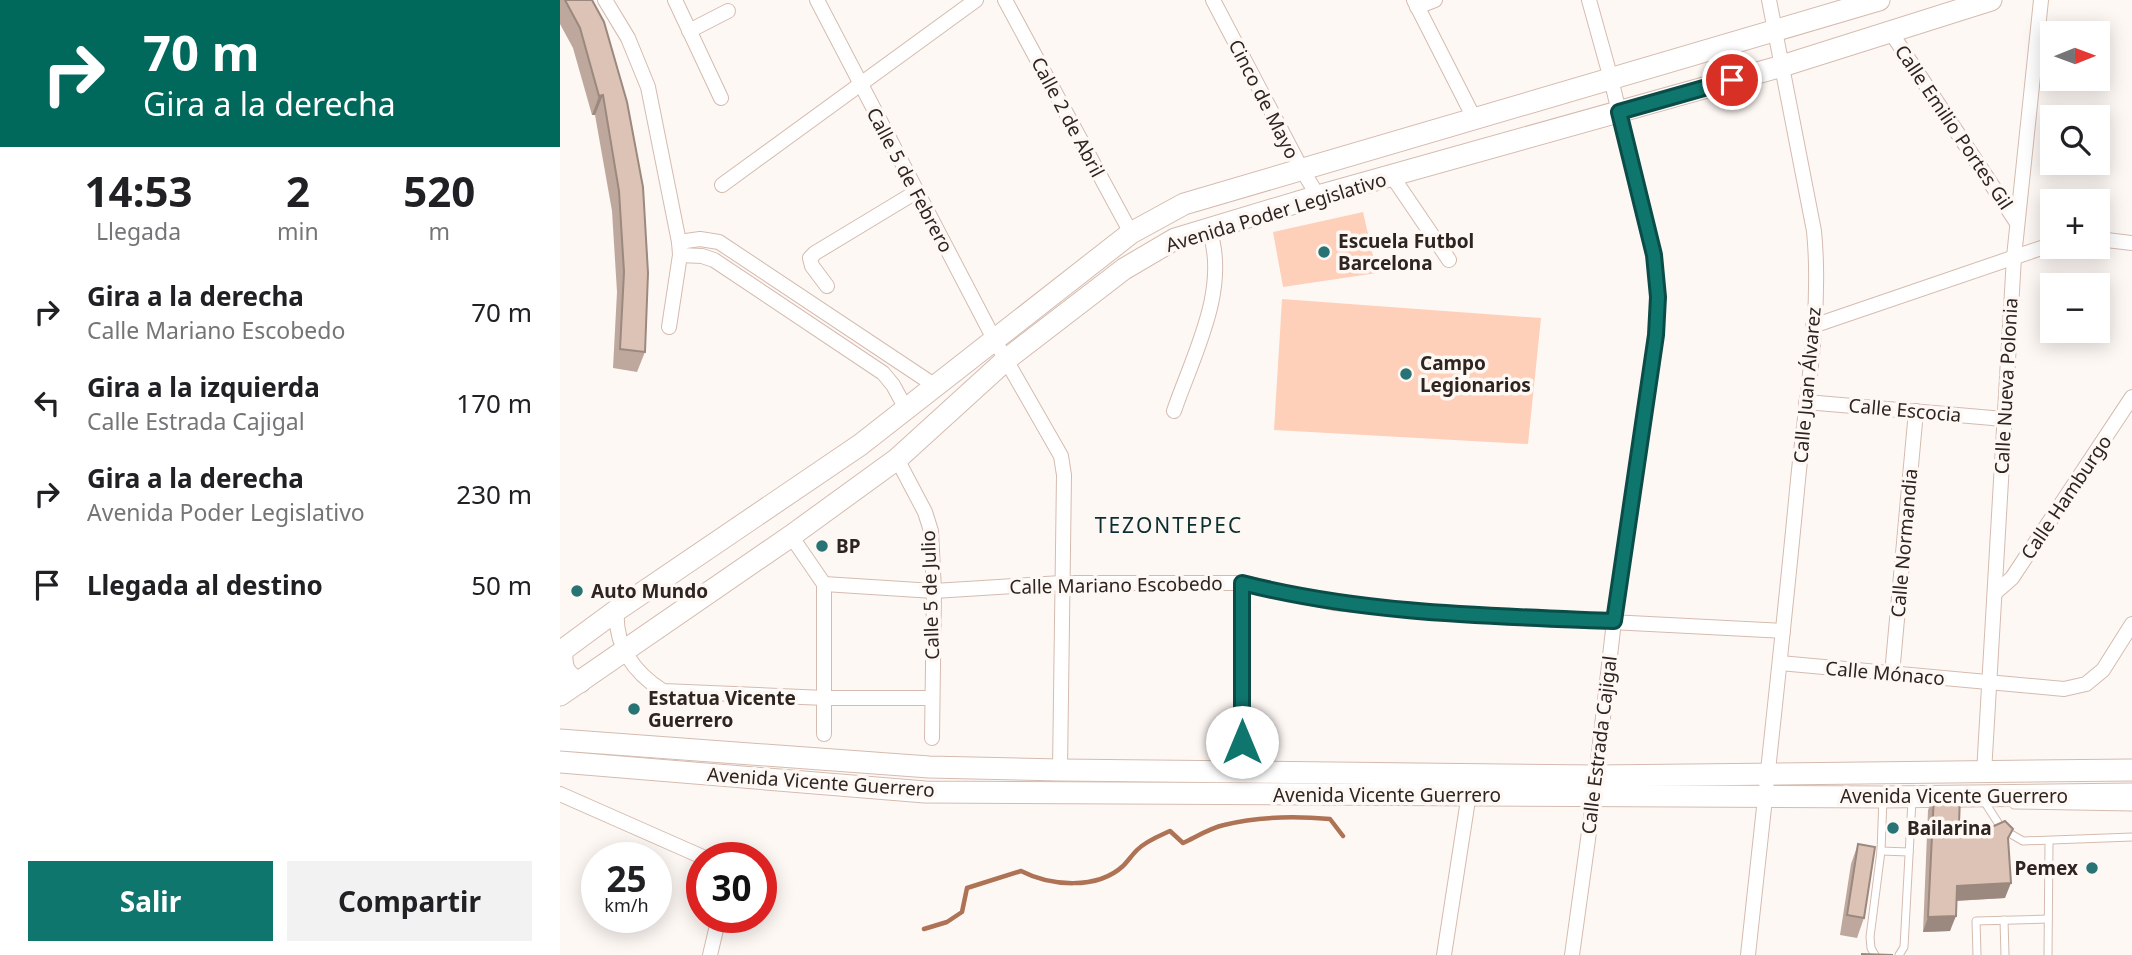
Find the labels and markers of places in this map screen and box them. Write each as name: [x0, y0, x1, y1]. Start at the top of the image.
pin: [1702, 50, 1762, 110]
place label: Escuela Futbol Barcelona: [1338, 228, 1474, 276]
marker: Escuela Futbol Barcelona: [1316, 244, 1332, 260]
place label: Campo Legionarios: [1420, 350, 1531, 398]
marker: Campo Legionarios: [1398, 366, 1414, 382]
place label: BP: [836, 533, 860, 559]
marker: BP: [814, 538, 830, 554]
place label: Auto Mundo: [591, 578, 708, 604]
marker: Auto Mundo: [569, 583, 585, 599]
place label: Estatua Vicente Guerrero: [648, 685, 796, 733]
marker: Estatua Vicente Guerrero: [626, 701, 642, 717]
place label: Bailarina: [1907, 815, 1992, 841]
marker: Bailarina: [1885, 820, 1901, 836]
place label: Pemex: [2014, 855, 2078, 881]
marker: Pemex: [2084, 860, 2100, 876]

